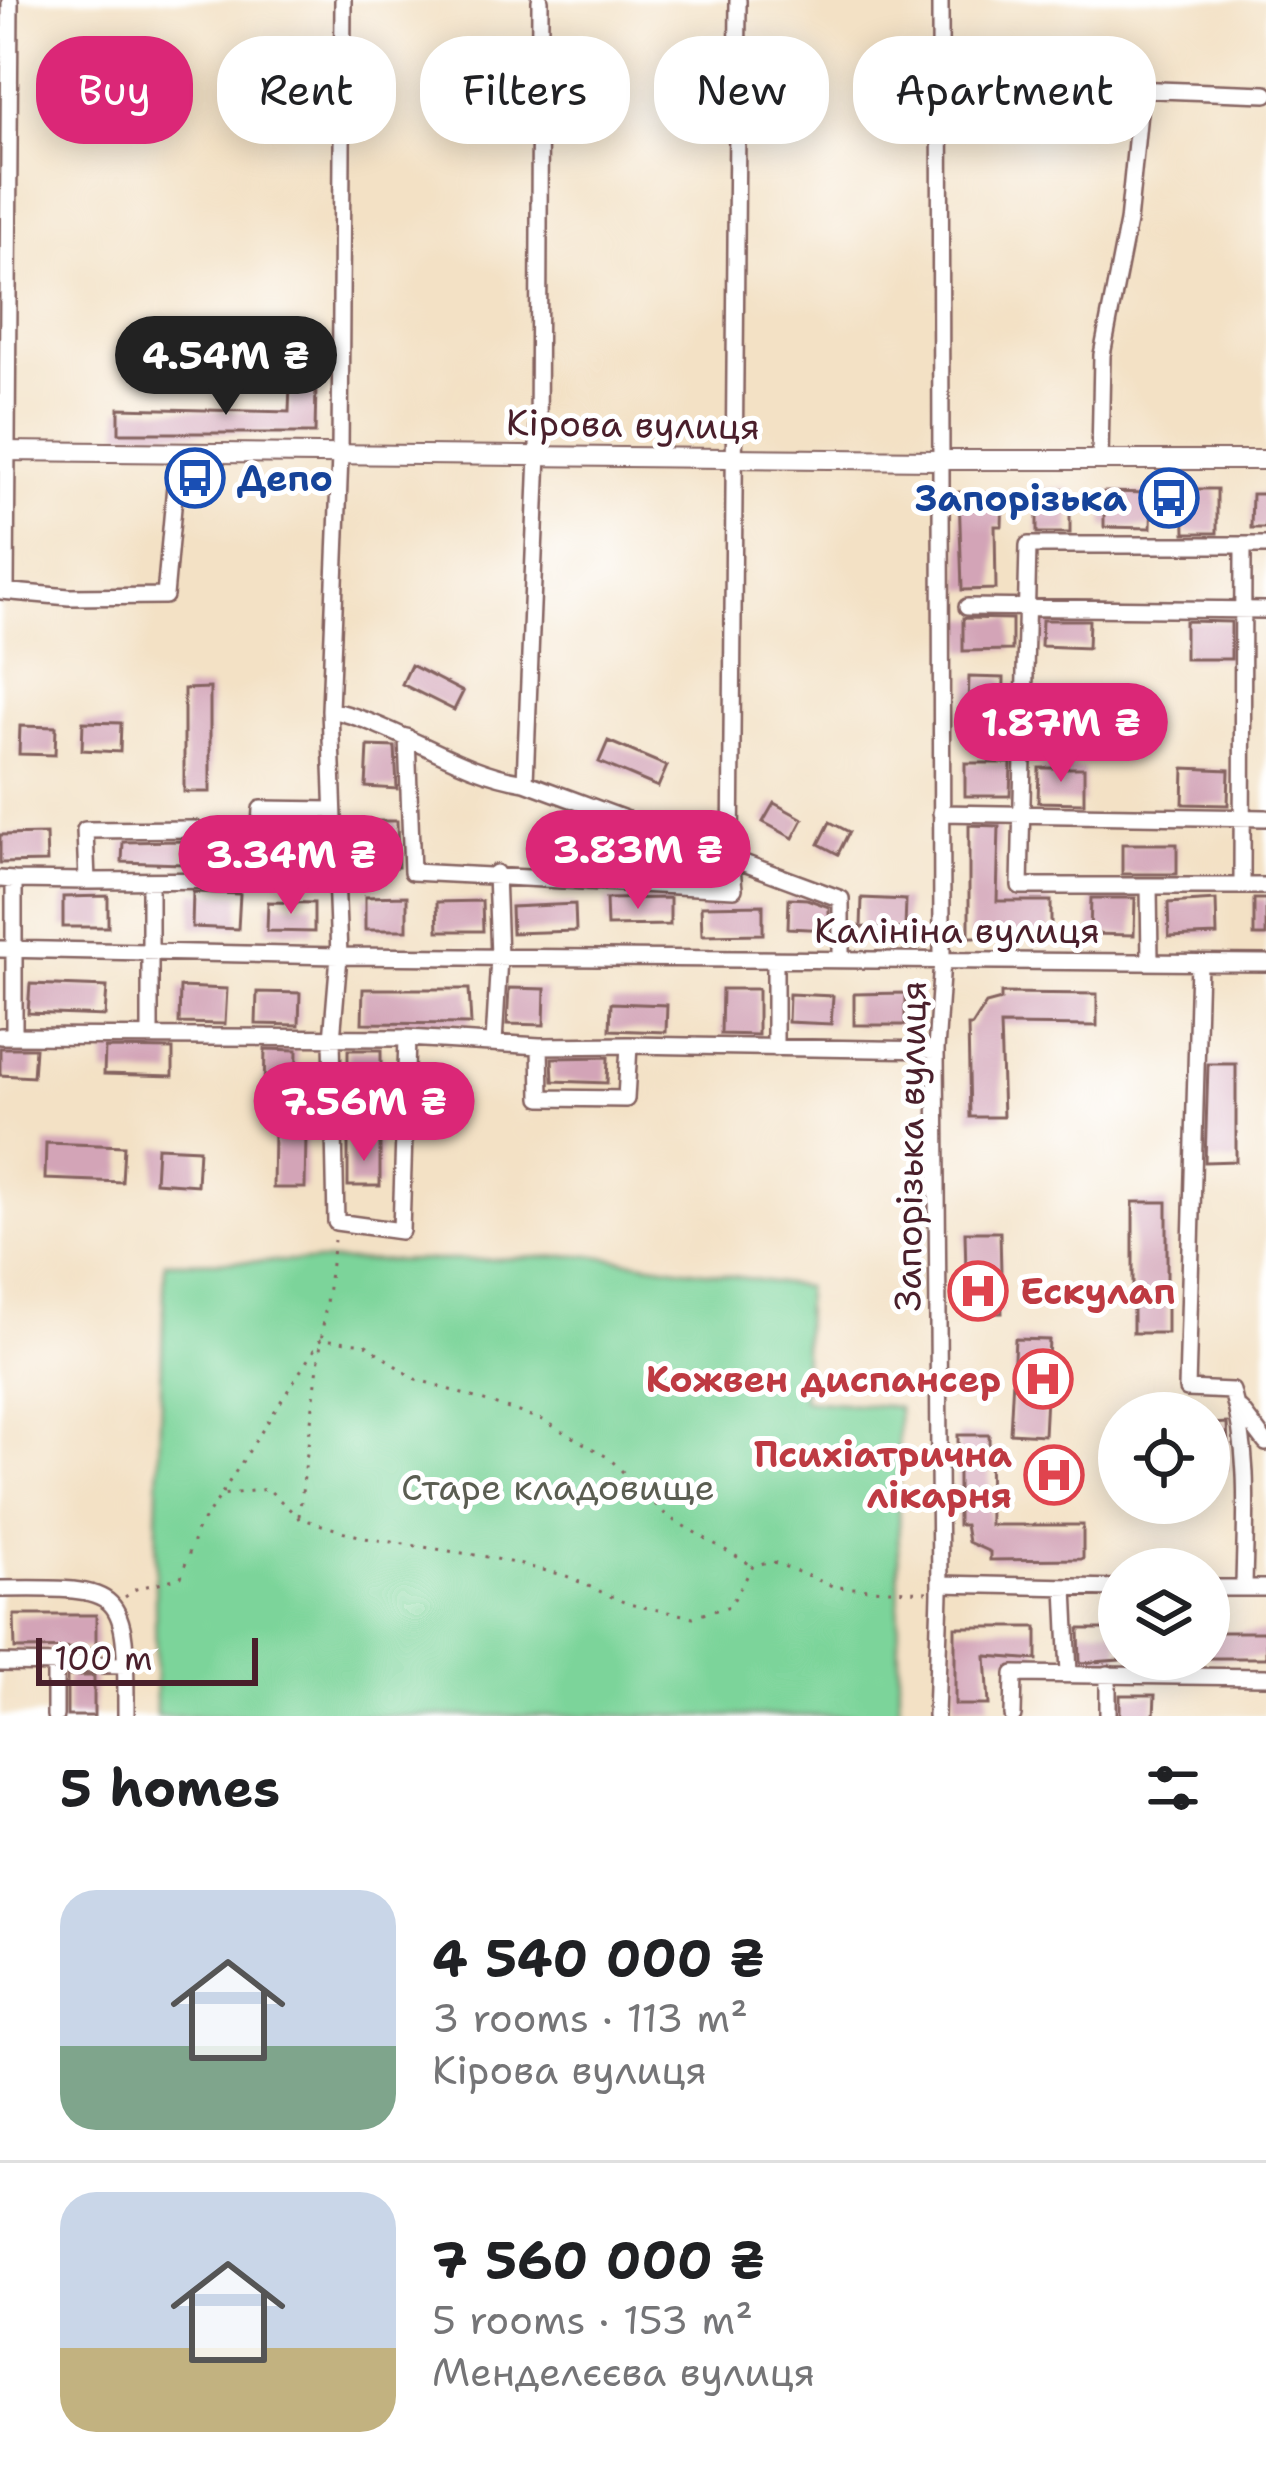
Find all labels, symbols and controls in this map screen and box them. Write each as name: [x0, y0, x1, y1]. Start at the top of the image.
chip: Buy: [36, 36, 193, 144]
chip: Rent: [217, 36, 396, 144]
chip: Filters: [420, 36, 630, 144]
chip: New: [654, 36, 829, 144]
chip: Apartment: [853, 36, 1156, 144]
pin: 4.54M ₴: [115, 316, 337, 418]
text: 4.54M ₴: [142, 329, 310, 381]
street label: Кірова вулиця: [506, 398, 760, 451]
bus stop icon: Депо: [164, 447, 226, 509]
place label: Депо: [237, 454, 333, 503]
bus stop icon: Запорізька: [1138, 467, 1200, 529]
place label: Запорізька: [915, 474, 1127, 523]
pin: 1.87M ₴: [950, 683, 1172, 785]
text: 1.87M ₴: [981, 696, 1141, 748]
pin: 3.83M ₴: [527, 810, 749, 912]
pin: 3.34M ₴: [180, 815, 402, 917]
text: 3.83M ₴: [553, 823, 723, 875]
text: 3.34M ₴: [205, 828, 377, 880]
street label: Калініна вулиця: [814, 906, 1100, 955]
street label: Запорізька вулиця: [883, 980, 938, 1312]
pin: 7.56M ₴: [253, 1062, 475, 1164]
text: 7.56M ₴: [281, 1075, 447, 1127]
hospital icon: Ескулап: [947, 1260, 1009, 1322]
place label: Ескулап: [1020, 1267, 1176, 1316]
hospital icon: Кожвен диспансер: [1012, 1348, 1074, 1410]
place label: Кожвен диспансер: [646, 1355, 1001, 1404]
map controls: [1098, 1392, 1230, 1680]
button: locate: [1098, 1392, 1230, 1524]
place label: Психіатрична лікарня: [754, 1430, 1012, 1520]
hospital icon: Психіатрична лікарня: [1023, 1444, 1085, 1506]
park label: Старе кладовище: [401, 1463, 715, 1512]
button: layers: [1098, 1548, 1230, 1680]
scale bar: [36, 1632, 258, 1685]
text: 100 m: [54, 1636, 153, 1681]
text: 5 homes: [60, 1754, 280, 1822]
icon: filters: [1140, 1755, 1206, 1821]
text: 4 540 000 ₴: [432, 1924, 765, 1992]
icon: home: [156, 1938, 300, 2082]
text: 3 rooms · 113 m²: [432, 1992, 748, 2044]
text: Кірова вулиця: [432, 2044, 707, 2096]
text: 7 560 000 ₴: [432, 2226, 765, 2294]
icon: home: [156, 2240, 300, 2384]
text: 5 rooms · 153 m²: [432, 2294, 753, 2346]
text: Менделєєва вулиця: [432, 2346, 815, 2398]

